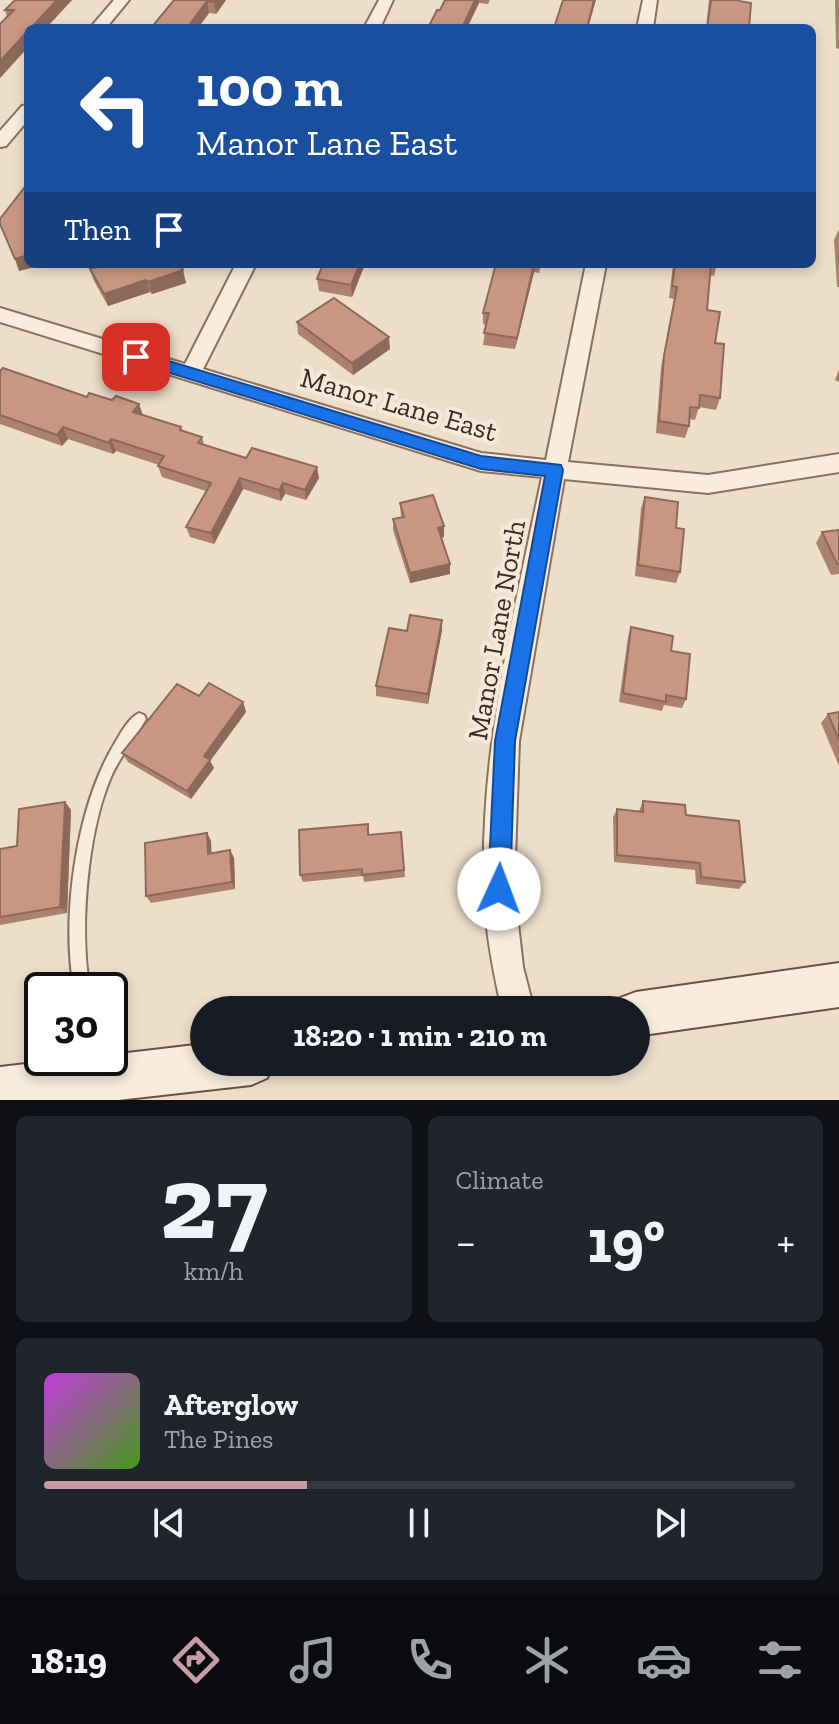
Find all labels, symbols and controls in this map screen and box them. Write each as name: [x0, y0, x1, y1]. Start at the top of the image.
text: 100 m: [196, 53, 343, 120]
icon: left: [64, 56, 168, 160]
text: Manor Lane East: [196, 121, 457, 164]
icon: arrive: [147, 208, 191, 252]
text: Then: [64, 212, 131, 248]
pin: [102, 323, 170, 391]
icon: arrive: [114, 335, 158, 379]
street label: Manor Lane East: [297, 361, 502, 448]
street label: Manor Lane North: [461, 517, 532, 743]
position arrow: [457, 847, 541, 931]
speed limit sign: 30: [24, 972, 128, 1076]
text: 18:20 · 1 min · 210 m: [293, 1018, 547, 1054]
text: 27: [160, 1140, 267, 1265]
text: Climate: [456, 1164, 543, 1196]
text: 19°: [588, 1205, 665, 1277]
text: −: [456, 1215, 476, 1268]
text: +: [776, 1215, 795, 1268]
text: km/h: [184, 1255, 243, 1287]
text: Afterglow: [164, 1387, 298, 1423]
text: The Pines: [164, 1423, 274, 1455]
icon: previous: [147, 1501, 191, 1545]
icon: pause: [397, 1501, 441, 1545]
icon: next: [648, 1501, 692, 1545]
icon: directions: [168, 1632, 224, 1688]
icon: music: [285, 1632, 341, 1688]
icon: phone: [402, 1632, 458, 1688]
icon: climate: [519, 1632, 575, 1688]
icon: car: [636, 1632, 692, 1688]
icon: filters: [752, 1632, 808, 1688]
text: 18:19: [30, 1639, 107, 1682]

